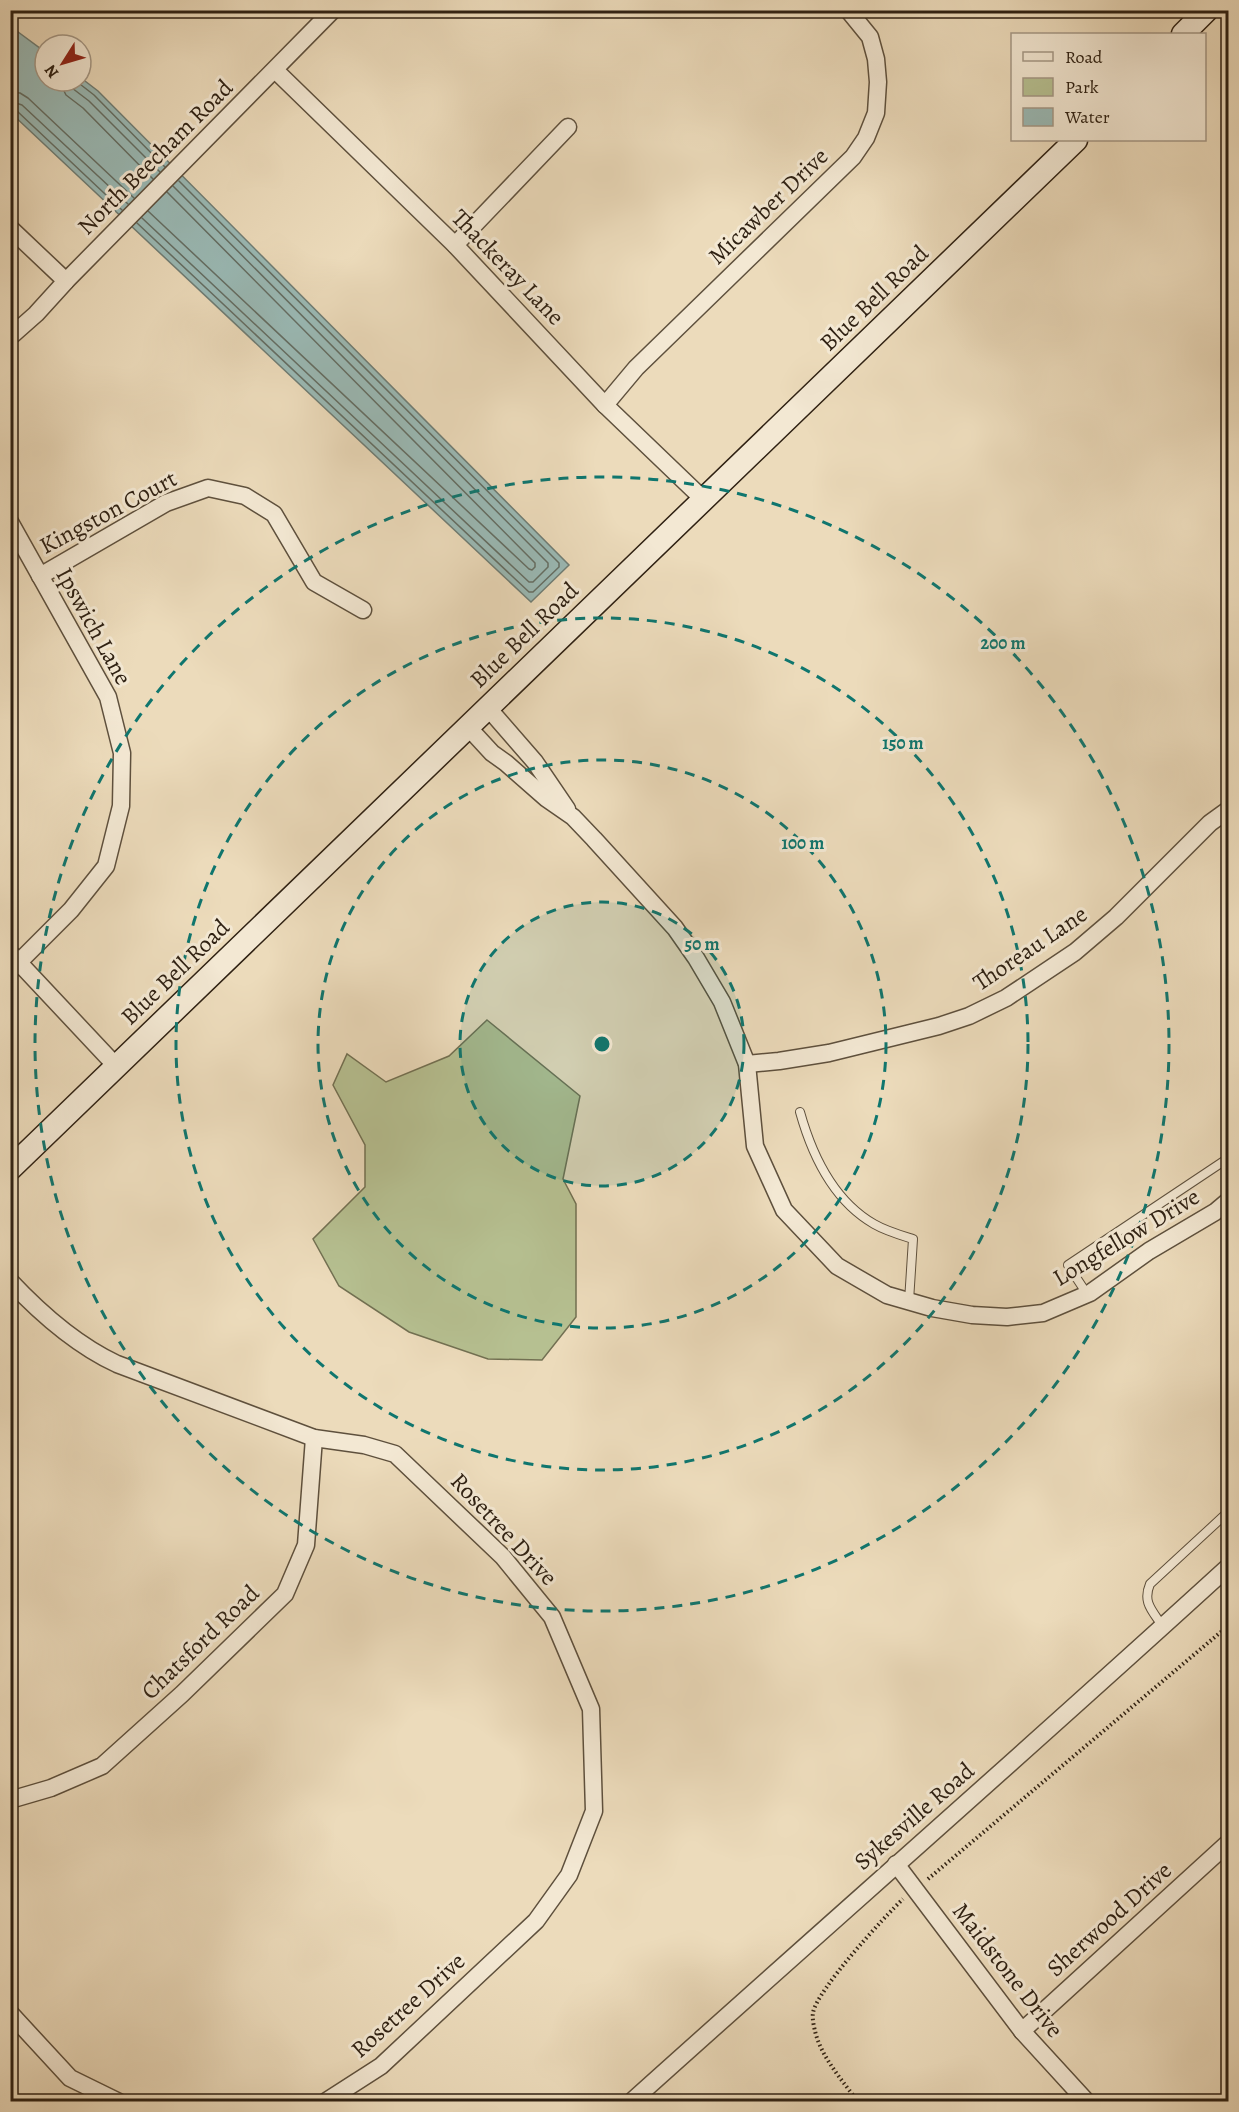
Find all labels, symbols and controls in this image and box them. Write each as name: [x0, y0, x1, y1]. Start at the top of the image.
north arrow: [33, 33, 93, 93]
legend: [1011, 33, 1206, 141]
text: Road: [1065, 45, 1103, 69]
text: N: [39, 60, 64, 83]
street label: North Beecham Road: [70, 72, 240, 242]
text: Park: [1065, 75, 1099, 99]
text: Water: [1064, 105, 1110, 129]
street label: Micawber Drive: [701, 141, 835, 271]
street label: Thackeray Lane: [444, 202, 572, 332]
street label: Blue Bell Road: [813, 238, 936, 358]
street label: Kingston Court: [34, 462, 182, 562]
street label: Ipswich Lane: [49, 562, 139, 690]
street label: Blue Bell Road: [463, 575, 586, 695]
text: 200 m: [980, 631, 1026, 655]
text: 150 m: [882, 731, 924, 755]
text: 100 m: [782, 831, 824, 855]
street label: Thoreau Lane: [967, 898, 1093, 998]
street label: Blue Bell Road: [114, 912, 237, 1032]
text: 50 m: [685, 932, 719, 956]
centre of rings: [592, 1034, 612, 1054]
street label: Longfellow Drive: [1047, 1181, 1205, 1293]
street label: Rosetree Drive: [443, 1466, 565, 1592]
street label: Chatsford Road: [134, 1577, 266, 1707]
street label: Sykesville Road: [847, 1755, 981, 1877]
street label: Sherwood Drive: [1040, 1854, 1178, 1984]
street label: Maidstone Drive: [945, 1896, 1071, 2044]
street label: Rosetree Drive: [344, 1945, 472, 2065]

